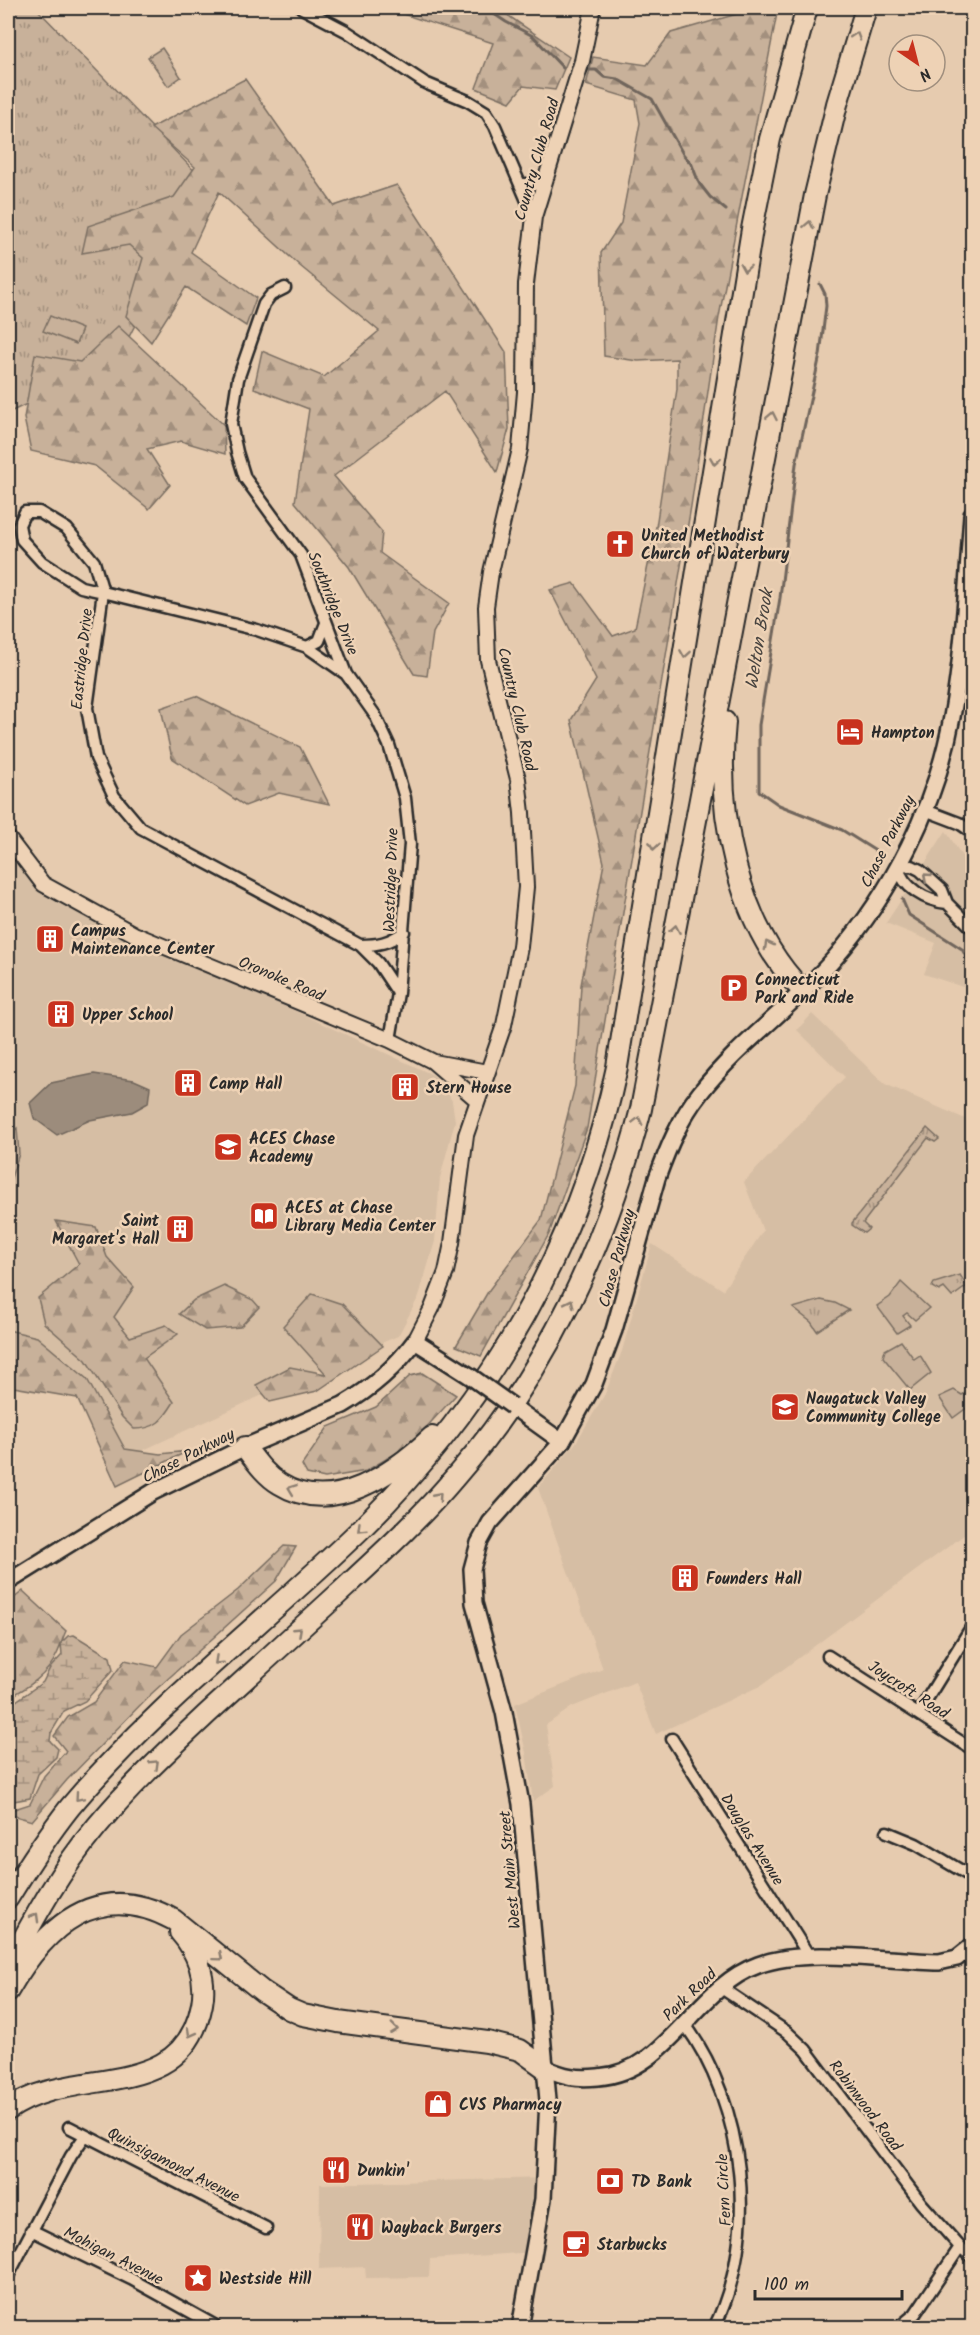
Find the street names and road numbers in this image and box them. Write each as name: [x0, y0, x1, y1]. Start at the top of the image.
street label: Country Club Road: [508, 94, 567, 224]
street label: Southridge Drive: [300, 548, 365, 659]
street label: Eastridge Drive: [65, 607, 100, 711]
street label: Country Club Road: [490, 645, 543, 775]
street label: Chase Parkway: [854, 791, 923, 892]
street label: Westridge Drive: [377, 827, 406, 933]
street label: Oronoke Road: [234, 950, 329, 1009]
street label: Chase Parkway: [592, 1206, 643, 1310]
street label: Chase Parkway: [138, 1422, 240, 1490]
street label: Joycroft Road: [863, 1655, 955, 1727]
street label: Douglas Avenue: [713, 1789, 790, 1891]
street label: West Main Street: [493, 1809, 528, 1930]
street label: Park Road: [657, 1962, 724, 2028]
street label: Robinwood Road: [822, 2055, 908, 2158]
street label: Quinsigamond Avenue: [103, 2121, 244, 2210]
street label: Fern Circle: [710, 2153, 739, 2227]
street label: Mohigan Avenue: [59, 2220, 168, 2292]

